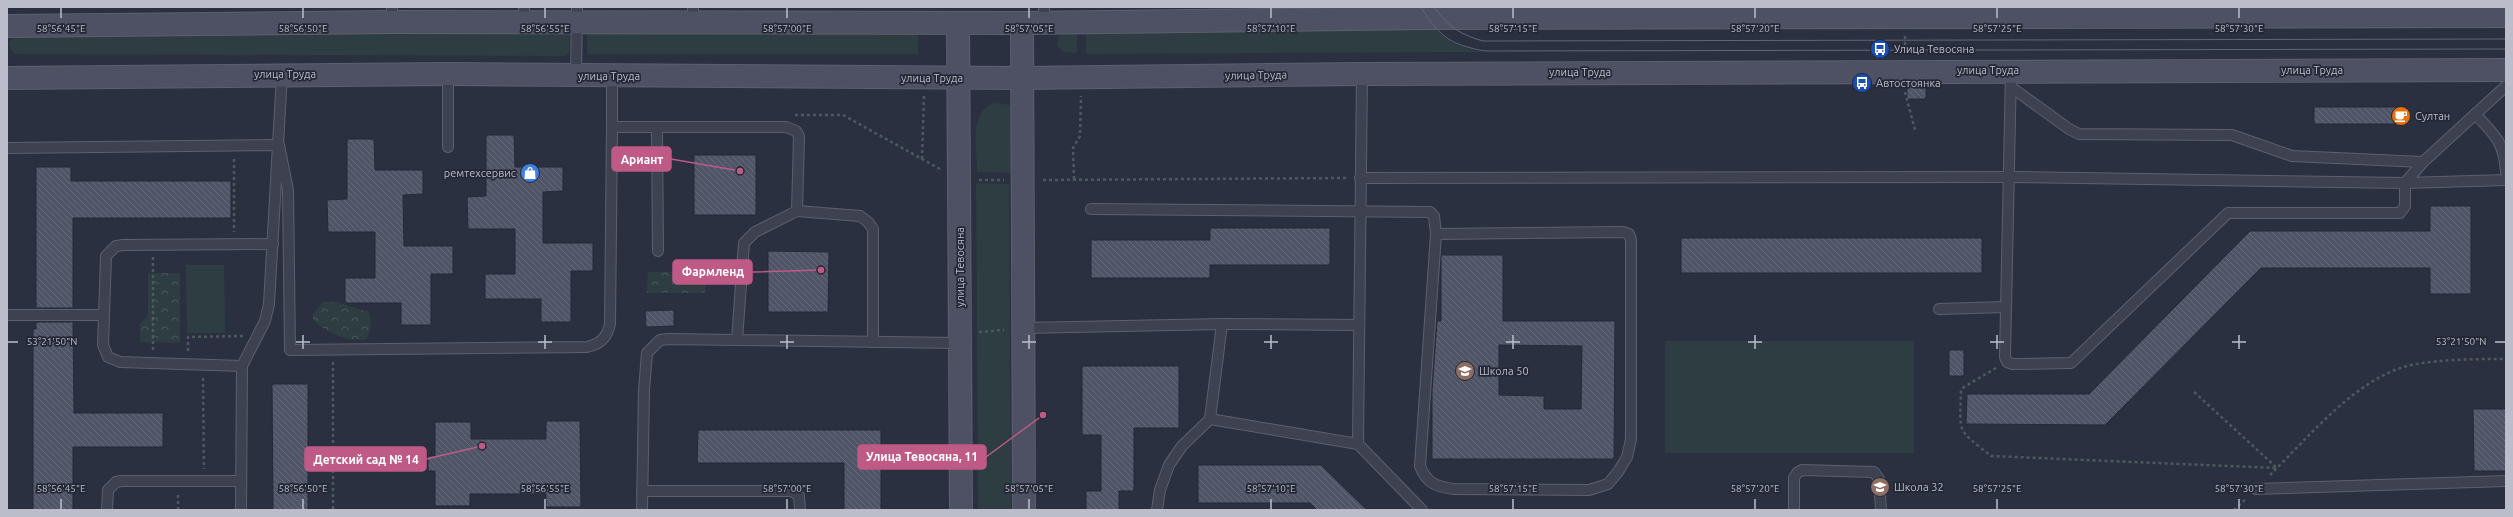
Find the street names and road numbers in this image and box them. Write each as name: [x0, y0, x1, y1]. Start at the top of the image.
street label: улица Труда: [1957, 64, 2019, 76]
street label: улица Труда: [2281, 64, 2343, 76]
street label: улица Труда: [1549, 66, 1611, 78]
street label: улица Труда: [254, 68, 316, 80]
street label: улица Труда: [1225, 68, 1287, 82]
street label: улица Труда: [578, 70, 640, 82]
street label: улица Труда: [901, 72, 963, 84]
street label: улица Тевосяна: [954, 227, 966, 307]

